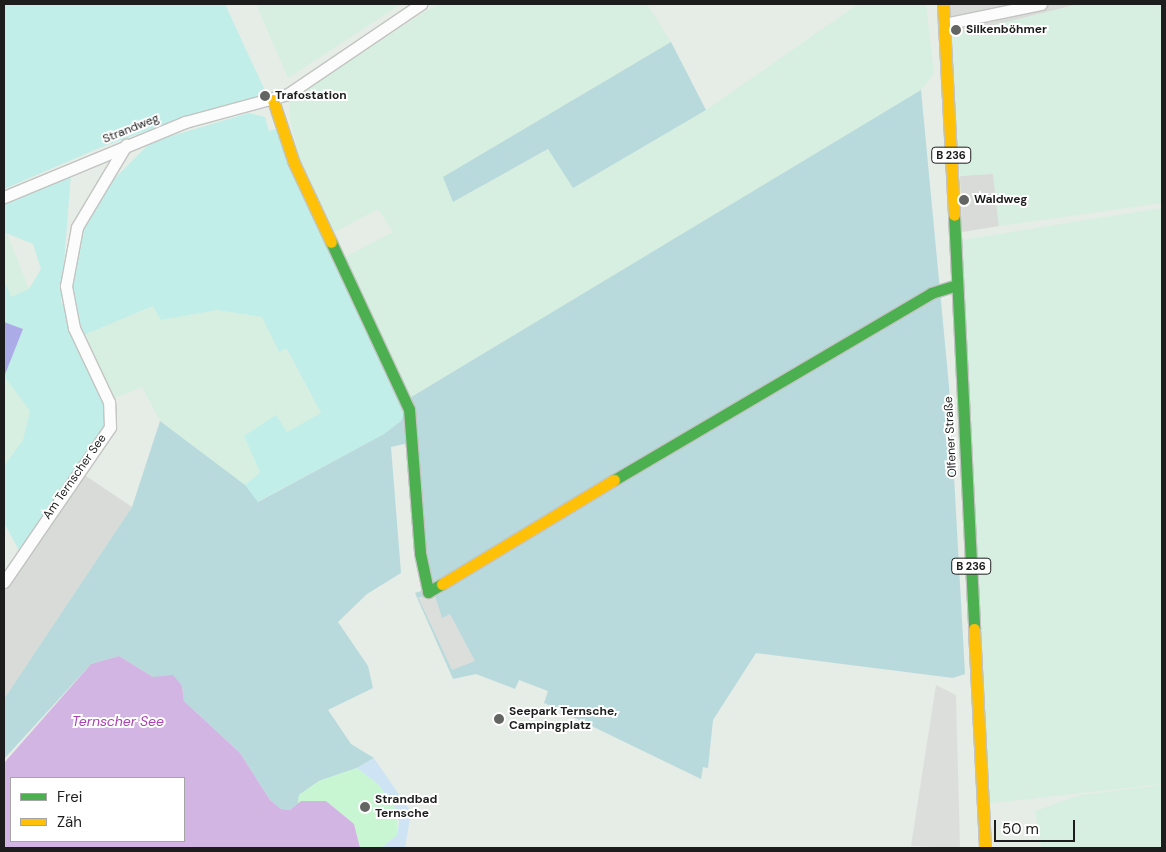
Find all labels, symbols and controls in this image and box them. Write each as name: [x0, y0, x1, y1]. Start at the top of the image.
place label: Silkenböhmer: [966, 23, 1047, 37]
marker: Silkenböhmer: [950, 24, 962, 36]
place label: Trafostation: [275, 89, 347, 103]
marker: Trafostation: [259, 90, 271, 102]
street label: Strandweg: [101, 111, 161, 147]
road number: B 236: [931, 146, 971, 164]
place label: Waldweg: [974, 193, 1027, 207]
marker: Waldweg: [958, 194, 970, 206]
street label: Olfener Straße: [942, 396, 960, 478]
street label: Am Ternscher See: [40, 432, 110, 522]
road number: B 236: [951, 558, 991, 574]
place label: Seepark Ternsche, Campingplatz: [509, 705, 617, 733]
water label: Ternscher See: [72, 713, 164, 729]
marker: Seepark Ternsche, Campingplatz: [493, 713, 505, 725]
legend: [10, 777, 185, 842]
text: Frei: [57, 787, 82, 807]
place label: Strandbad Ternsche: [375, 793, 437, 821]
marker: Strandbad Ternsche: [359, 801, 371, 813]
scale bar: [996, 810, 1077, 842]
text: Zäh: [57, 812, 82, 832]
text: 50 m: [1002, 819, 1039, 839]

